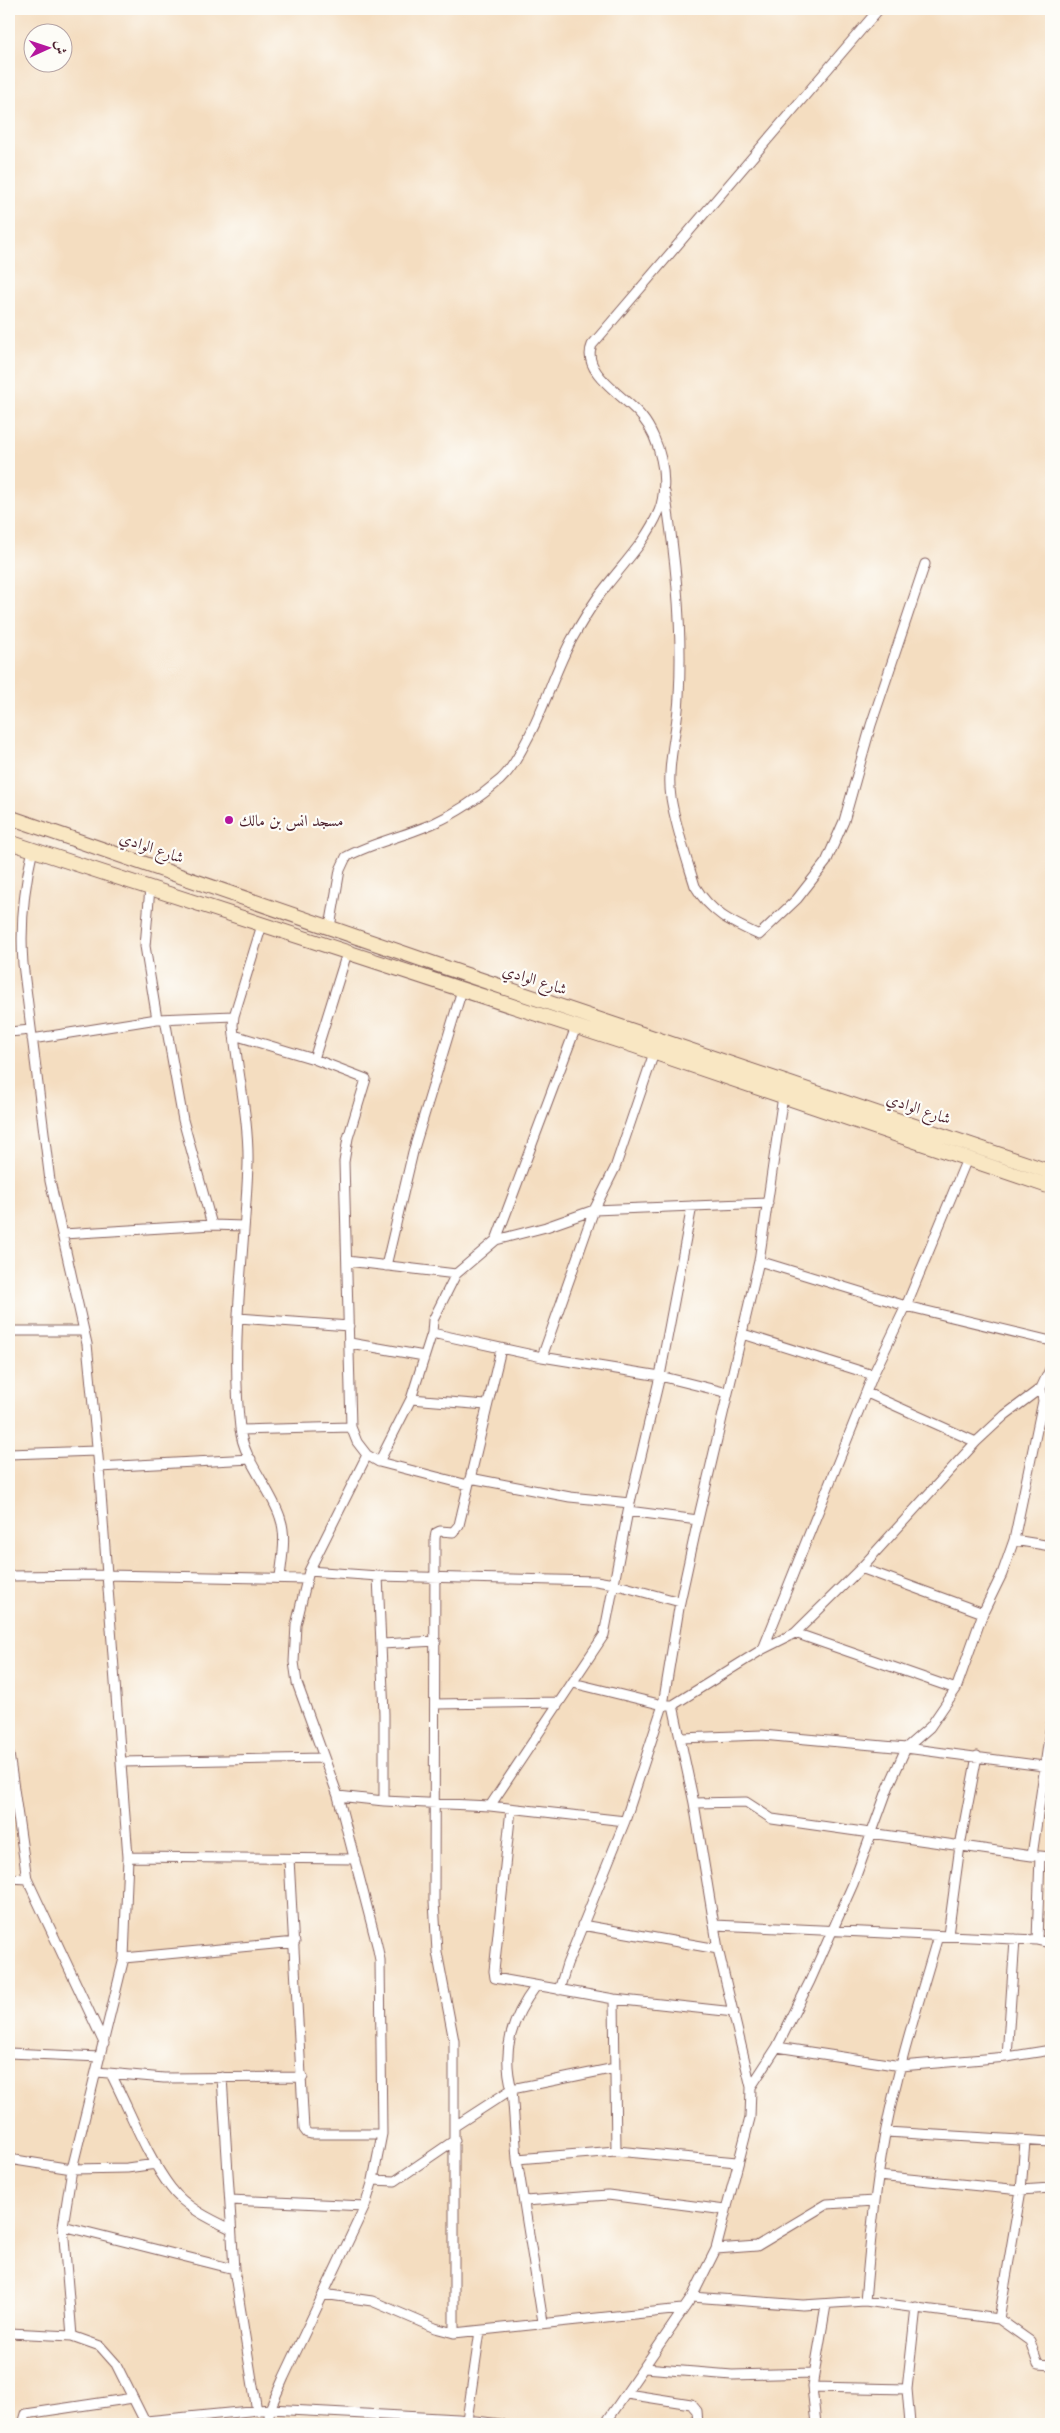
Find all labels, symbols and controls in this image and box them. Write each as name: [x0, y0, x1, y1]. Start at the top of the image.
north arrow: [22, 22, 72, 72]
text: ش: [52, 40, 70, 55]
place label: مسجد انس بن مالك: [239, 810, 343, 831]
marker: مسجد انس بن مالك: [223, 814, 235, 826]
street label: شارع الوادي: [116, 827, 187, 871]
street label: شارع الوادي: [499, 959, 570, 1003]
street label: شارع الوادي: [883, 1088, 954, 1132]

